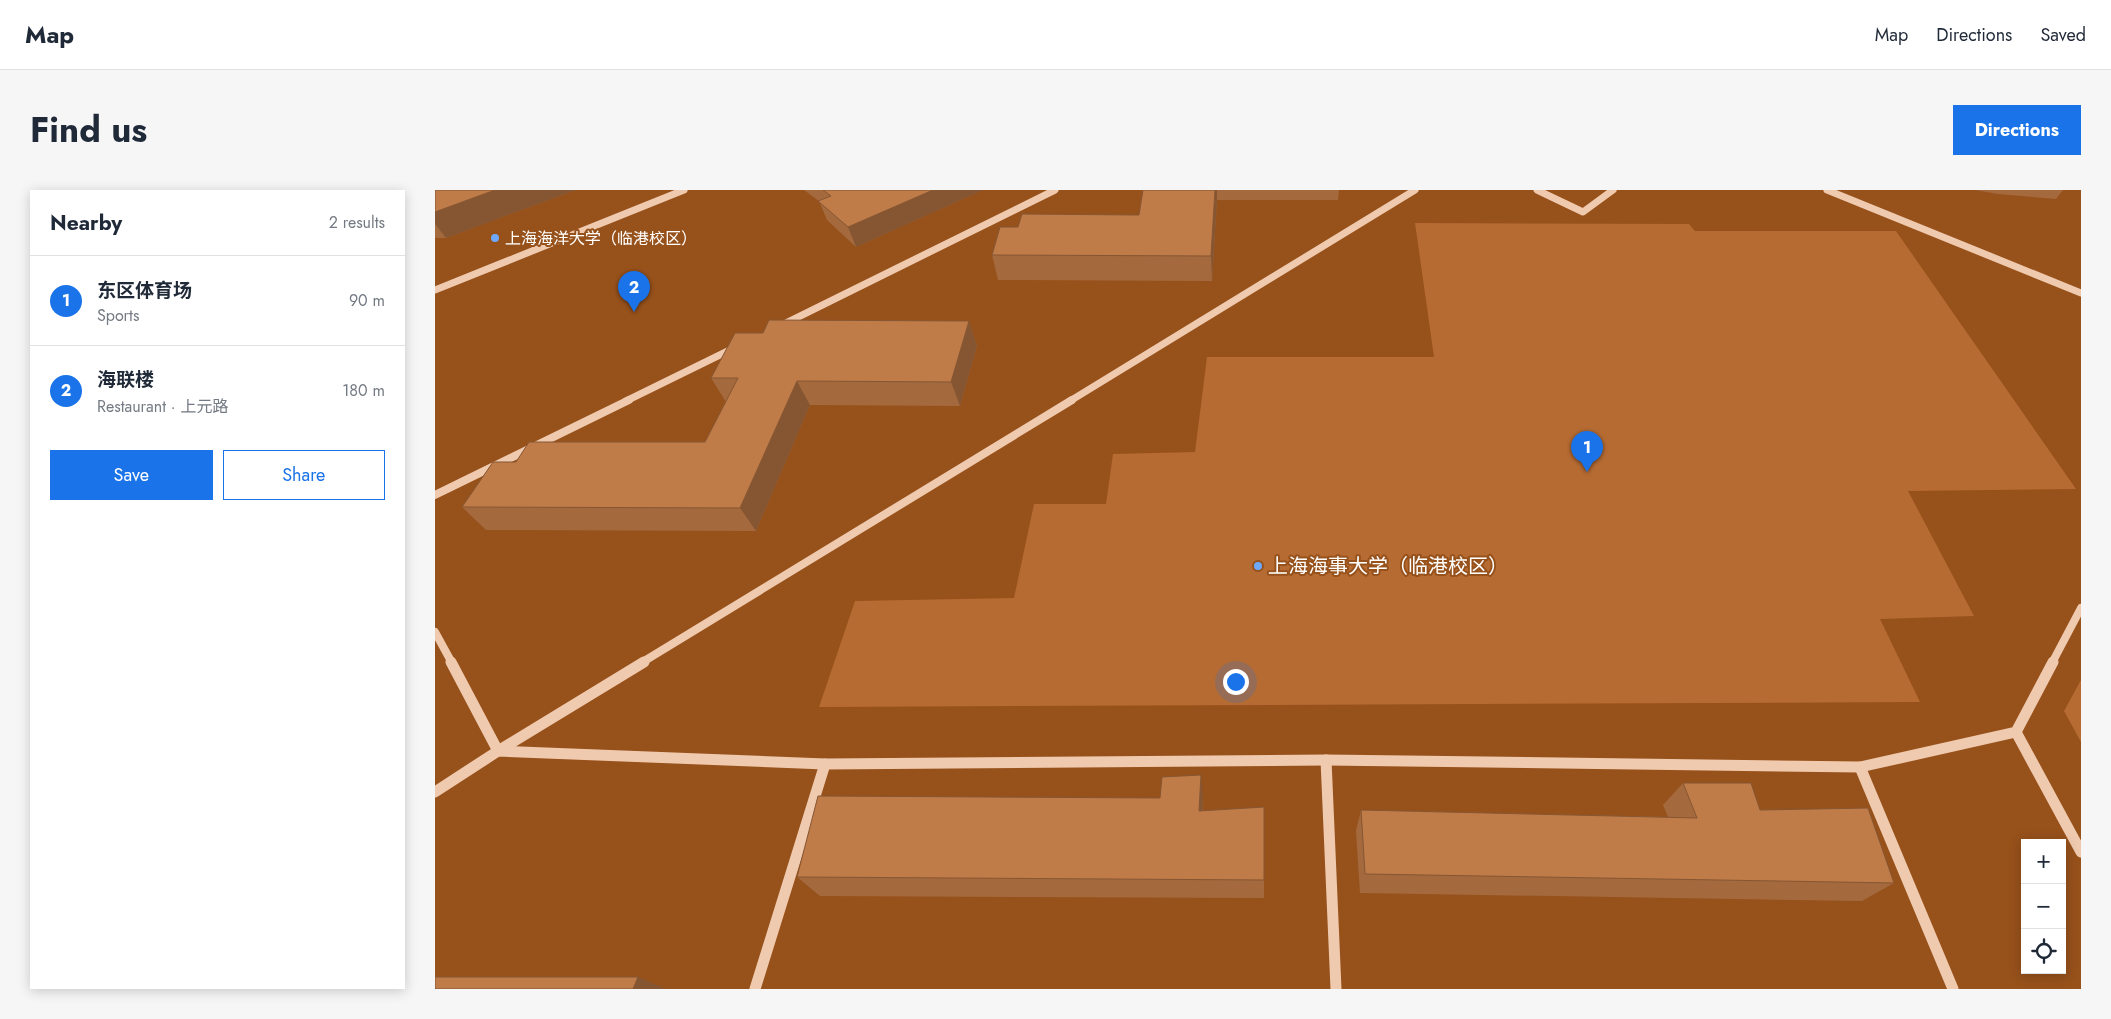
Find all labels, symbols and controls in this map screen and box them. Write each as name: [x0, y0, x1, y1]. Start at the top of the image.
text: Map: [25, 17, 74, 52]
text: Map: [1875, 22, 1908, 48]
text: Directions: [1936, 22, 2012, 48]
text: Saved: [2040, 22, 2086, 48]
text: Find us: [30, 105, 147, 155]
button: Directions: [1953, 105, 2081, 155]
text: Nearby: [50, 208, 122, 238]
text: 2 results: [329, 211, 385, 234]
place label: 上海海洋大学（临港校区）: [505, 227, 697, 250]
marker: 上海海洋大学（临港校区）: [489, 232, 501, 244]
pin: 2: [618, 271, 650, 312]
text: 东区体育场: [97, 277, 192, 304]
text: 1: [62, 289, 70, 312]
text: 90 m: [349, 289, 385, 312]
text: Sports: [97, 304, 139, 327]
text: 海联楼: [97, 366, 154, 393]
text: 2: [61, 379, 71, 402]
text: 180 m: [342, 379, 385, 402]
text: Restaurant · 上元路: [97, 395, 228, 418]
pin: 1: [1571, 431, 1603, 472]
button: Save: [50, 450, 213, 500]
button: Share: [223, 450, 385, 500]
place label: 上海海事大学（临港校区）: [1268, 552, 1508, 581]
marker: 上海海事大学（临港校区）: [1252, 560, 1264, 572]
your location: [1223, 669, 1249, 695]
map controls: [2021, 839, 2066, 974]
button: +: [2021, 839, 2066, 884]
button: −: [2021, 884, 2066, 929]
button: locate: [2021, 929, 2066, 974]

